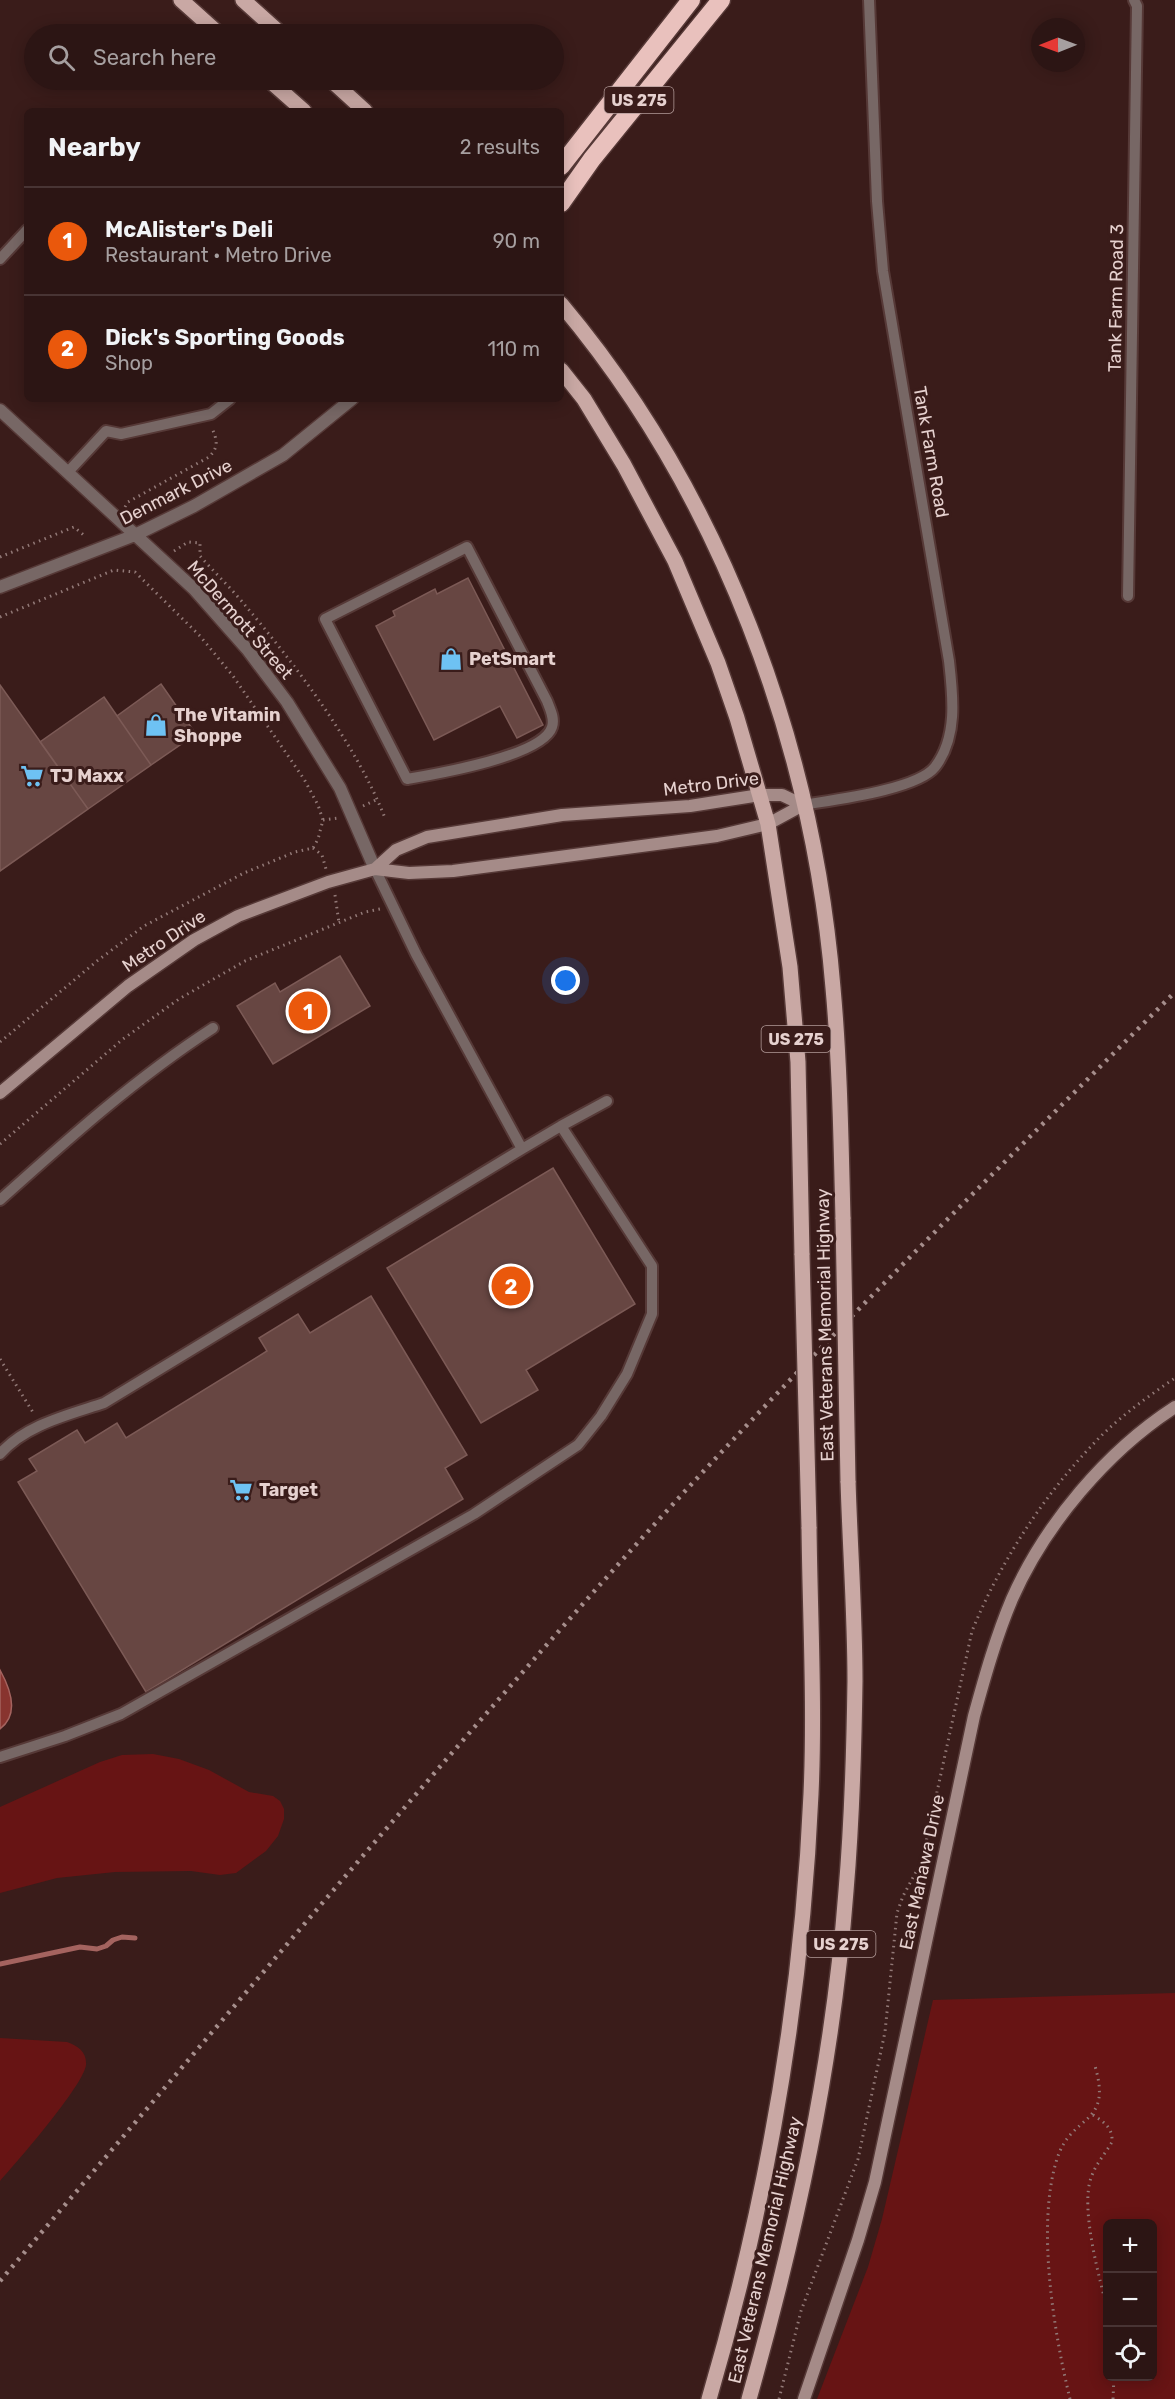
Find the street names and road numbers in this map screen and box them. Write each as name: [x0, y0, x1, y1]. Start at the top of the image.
road number: US 275: [604, 87, 674, 113]
street label: Tank Farm Road 3: [1104, 224, 1128, 372]
street label: Tank Farm Road: [909, 385, 953, 519]
street label: Denmark Drive: [116, 454, 236, 530]
street label: McDermott Street: [182, 556, 298, 684]
street label: Metro Drive: [662, 767, 760, 801]
street label: Metro Drive: [118, 905, 210, 977]
road number: US 275: [762, 1026, 830, 1052]
street label: East Veterans Memorial Highway: [812, 1188, 838, 1462]
street label: East Manawa Drive: [895, 1792, 949, 1952]
road number: US 275: [806, 1931, 876, 1957]
street label: East Veterans Memorial Highway: [724, 2114, 806, 2386]

